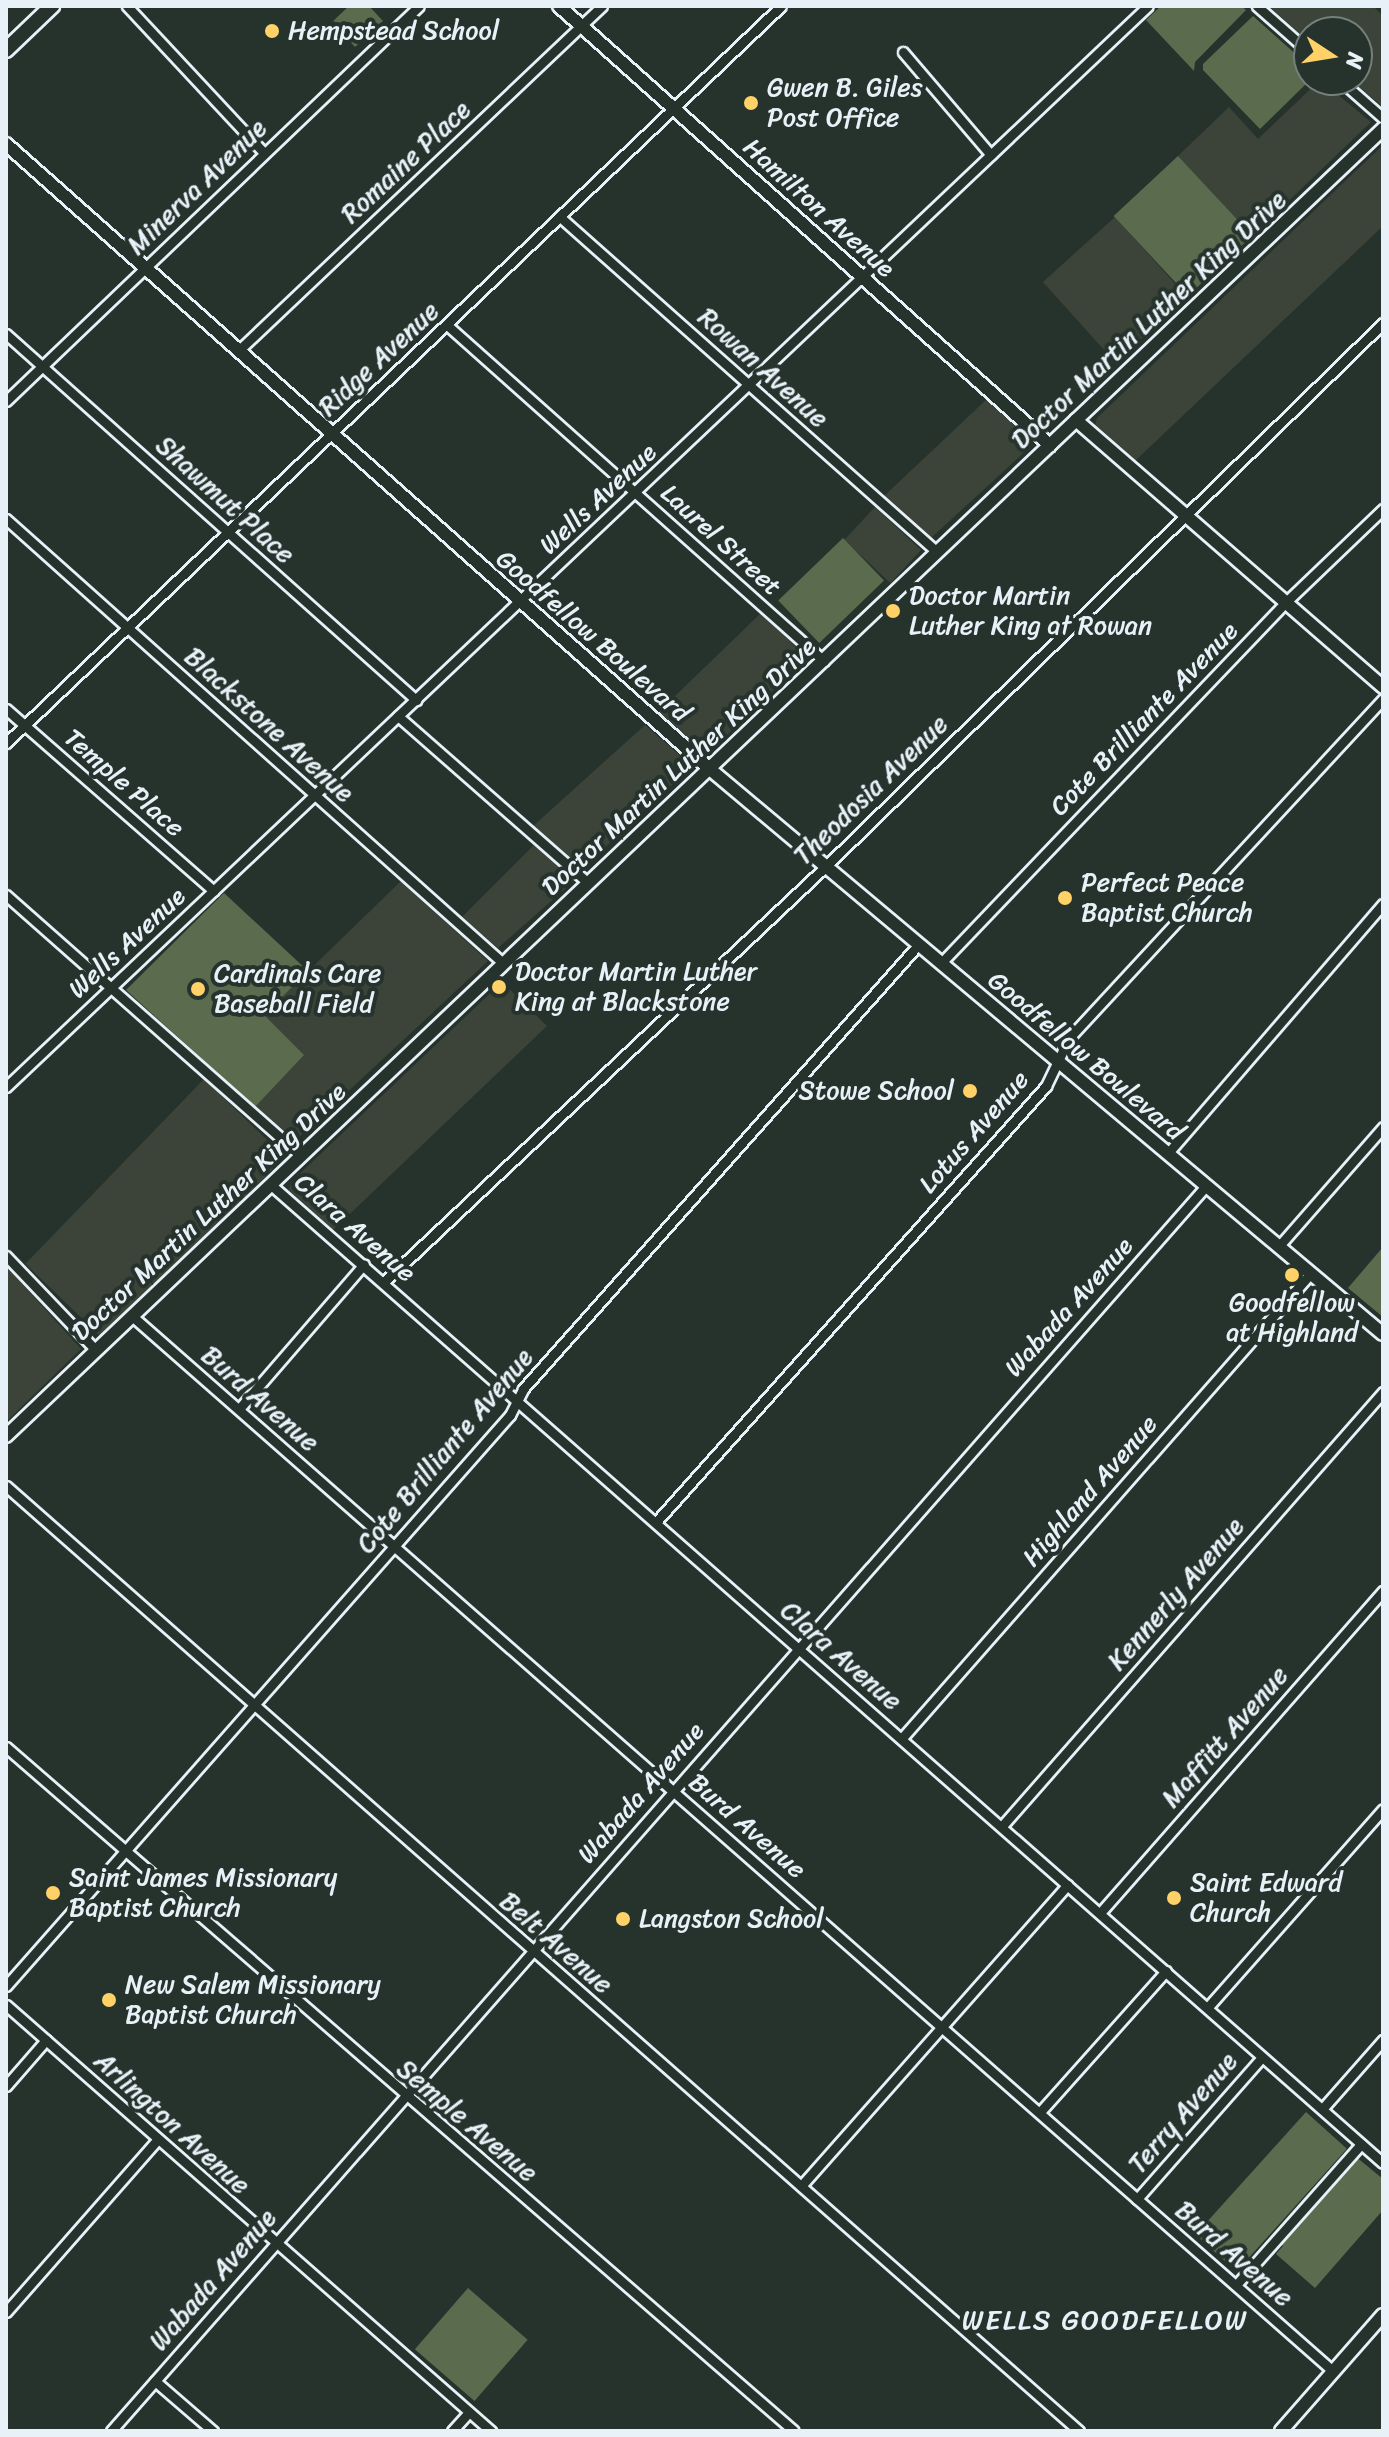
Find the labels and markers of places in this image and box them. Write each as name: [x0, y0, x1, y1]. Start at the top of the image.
place label: Hempstead School: [288, 15, 499, 47]
marker: Hempstead School: [263, 22, 281, 40]
place label: Gwen B. Giles Post Office: [767, 72, 922, 134]
marker: Gwen B. Giles Post Office: [742, 94, 760, 112]
place label: Doctor Martin Luther King at Rowan: [909, 580, 1153, 642]
marker: Doctor Martin Luther King at Rowan: [884, 602, 902, 620]
place label: Perfect Peace Baptist Church: [1081, 867, 1253, 928]
marker: Perfect Peace Baptist Church: [1056, 889, 1074, 907]
place label: Doctor Martin Luther King at Blackstone: [515, 956, 758, 1018]
place label: Cardinals Care Baseball Field: [214, 958, 381, 1020]
marker: Doctor Martin Luther King at Blackstone: [490, 978, 508, 996]
marker: Cardinals Care Baseball Field: [189, 980, 207, 998]
place label: Stowe School: [798, 1075, 954, 1107]
marker: Stowe School: [961, 1082, 979, 1100]
marker: Goodfellow at Highland: [1283, 1266, 1301, 1284]
place label: Goodfellow at Highland: [1226, 1287, 1358, 1348]
place label: Saint James Missionary Baptist Church: [69, 1862, 339, 1924]
place label: Saint Edward Church: [1190, 1867, 1342, 1928]
marker: Saint James Missionary Baptist Church: [44, 1884, 62, 1902]
marker: Saint Edward Church: [1165, 1889, 1183, 1907]
place label: Langston School: [639, 1903, 824, 1935]
marker: Langston School: [614, 1910, 632, 1928]
place label: New Salem Missionary Baptist Church: [125, 1969, 382, 2030]
marker: New Salem Missionary Baptist Church: [100, 1991, 118, 2009]

